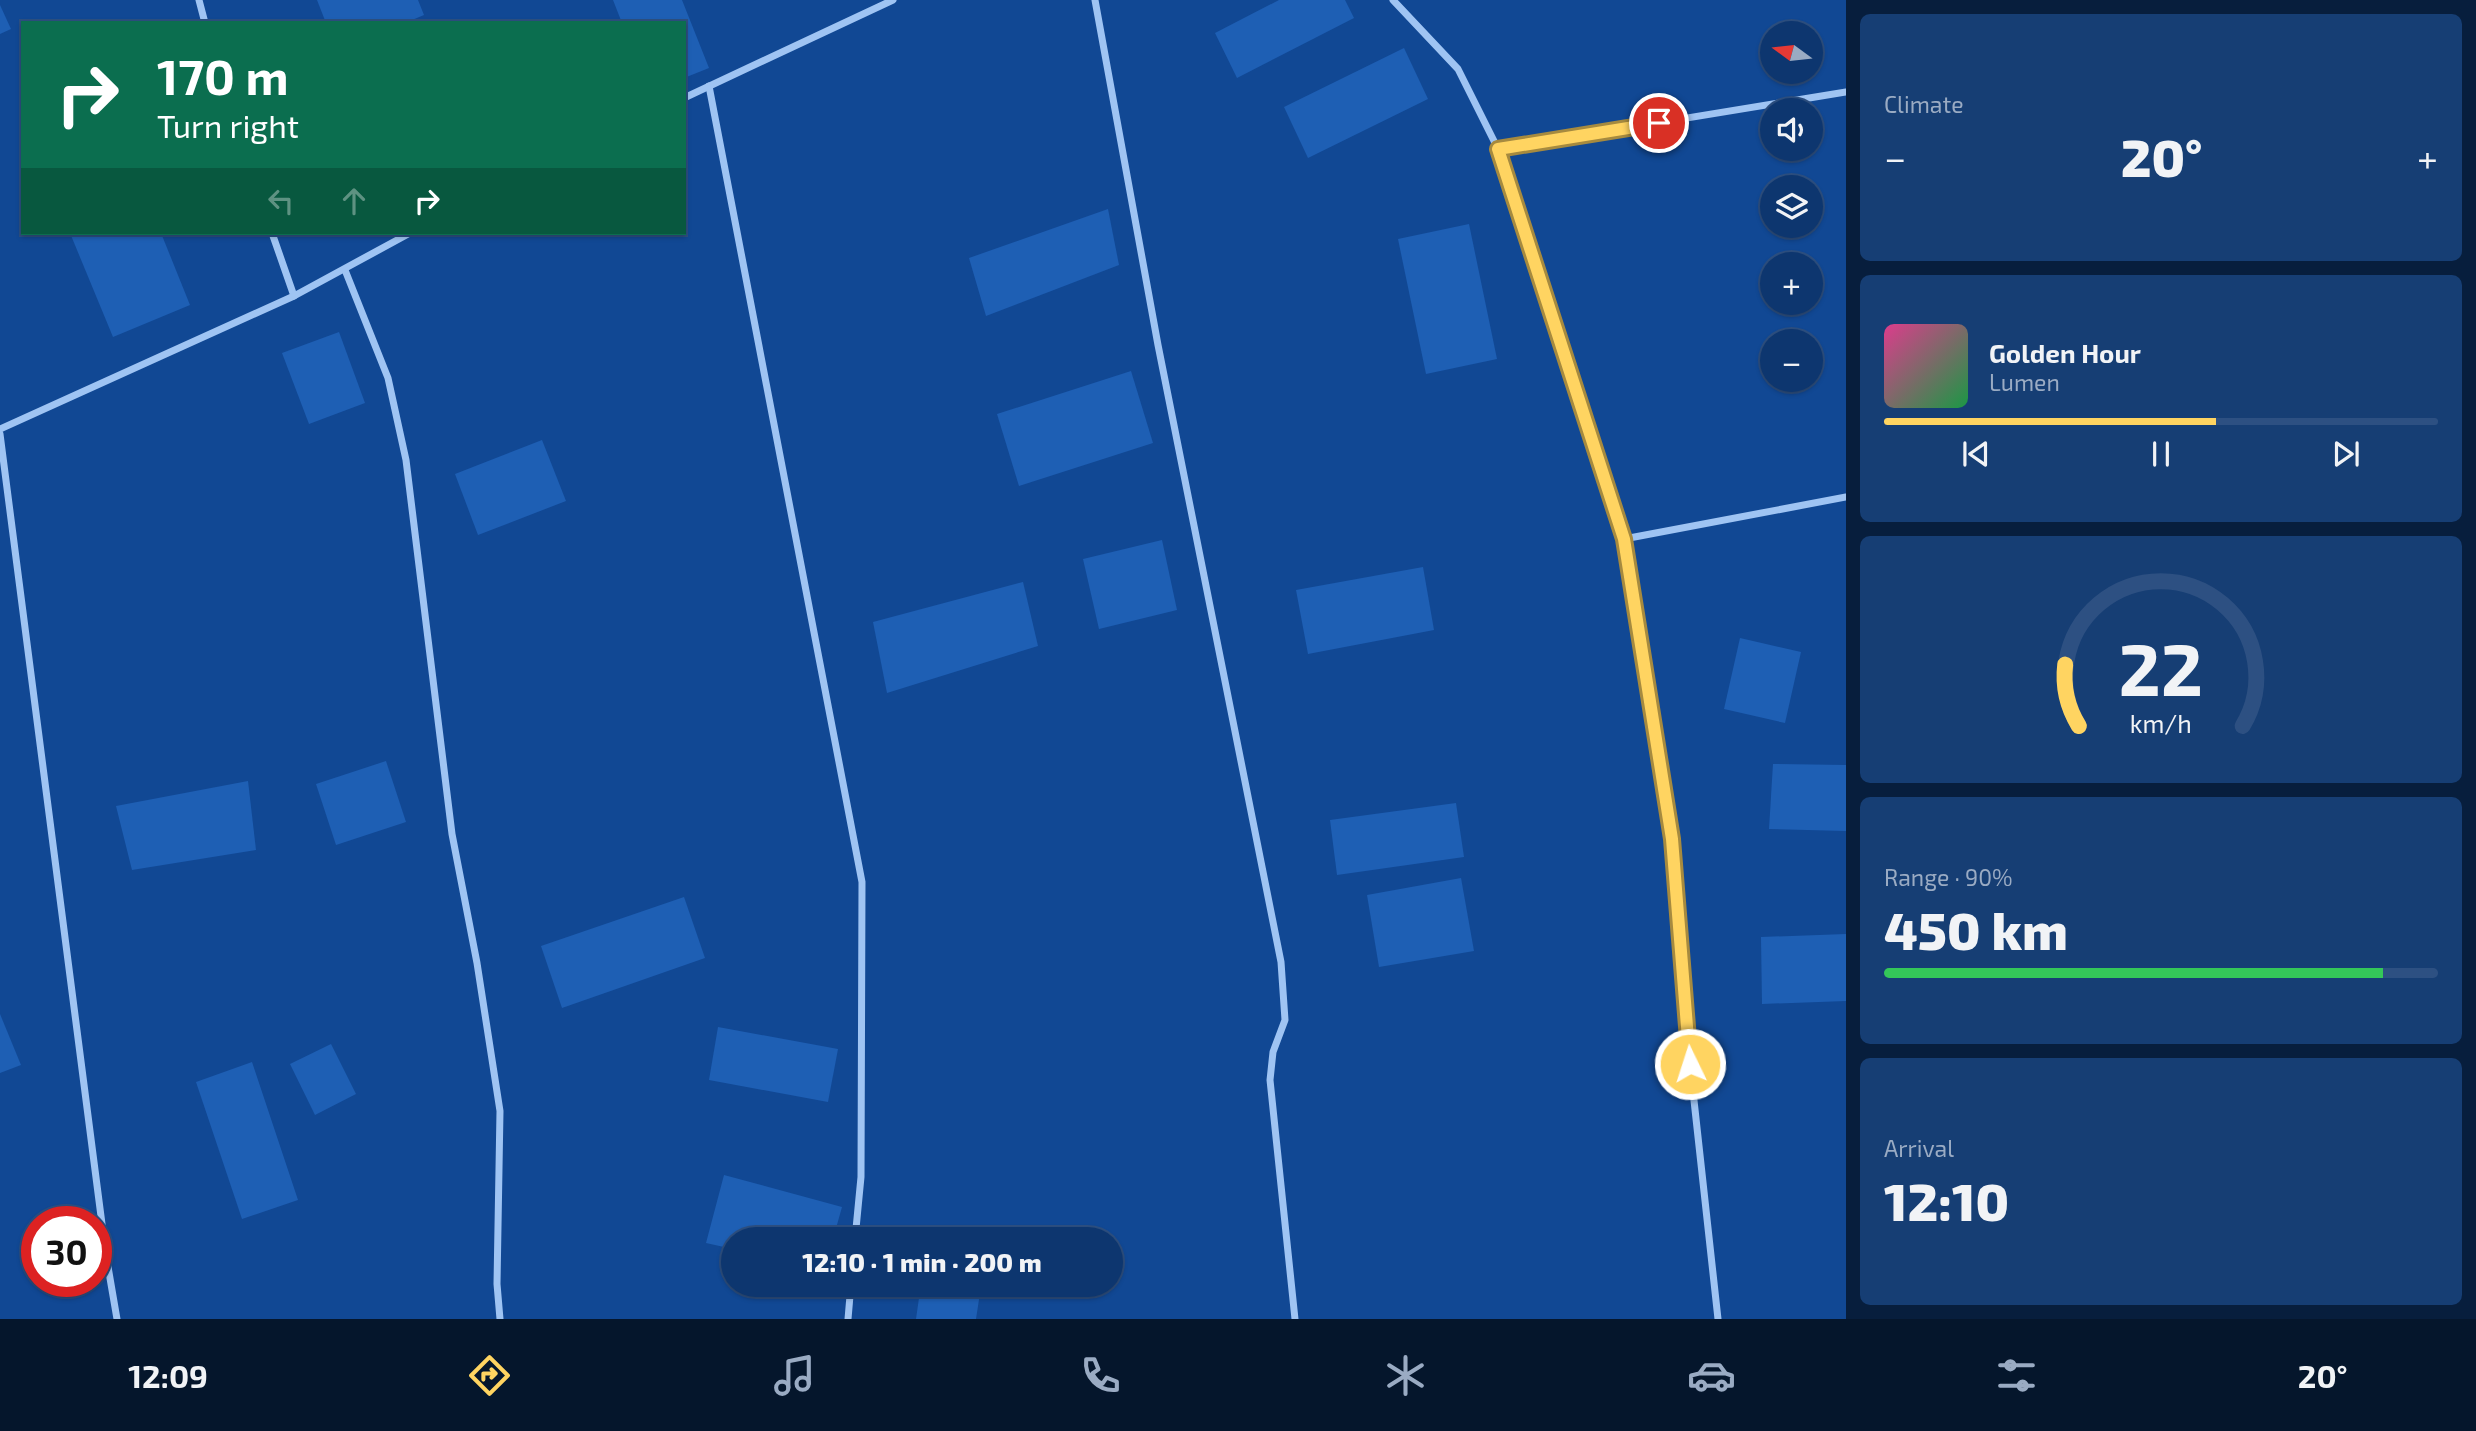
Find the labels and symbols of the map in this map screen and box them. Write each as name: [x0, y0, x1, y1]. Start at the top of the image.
north arrow: [1760, 21, 1824, 84]
pin: [1629, 93, 1689, 153]
position arrow: [1653, 1027, 1727, 1101]
speed limit sign: 30: [21, 1206, 112, 1297]

